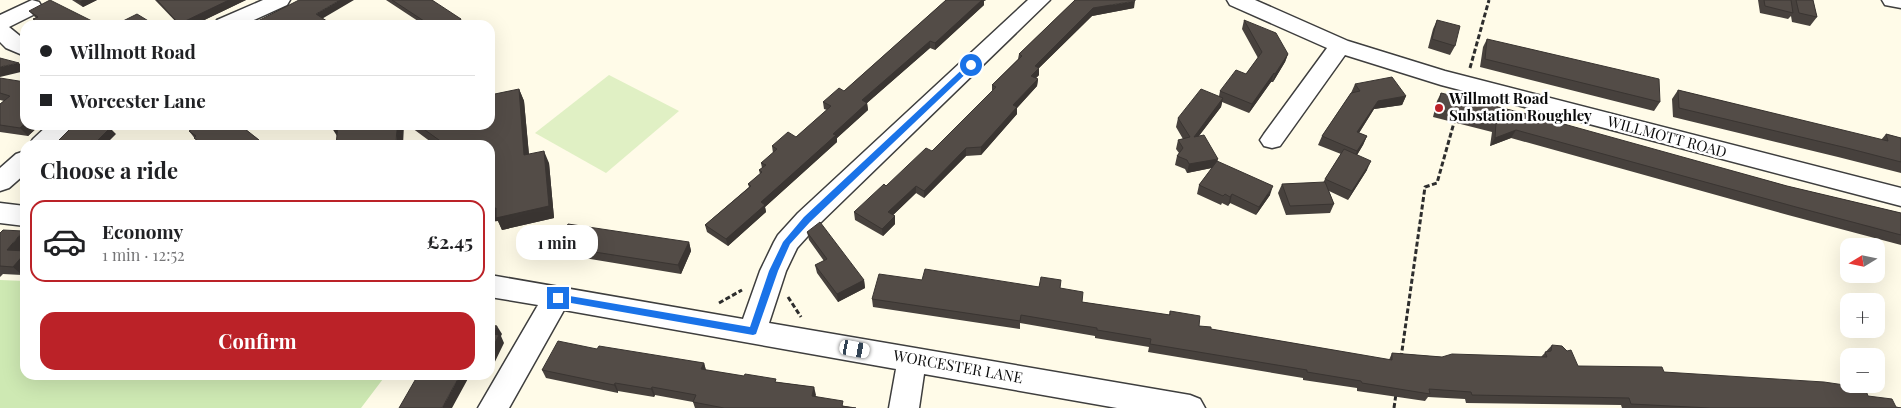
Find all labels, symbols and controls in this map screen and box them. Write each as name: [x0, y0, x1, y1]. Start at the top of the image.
text: Willmott Road: [70, 38, 196, 64]
route start: [960, 54, 982, 76]
text: Worcester Lane: [70, 87, 206, 113]
place label: Willmott Road Substation Roughley: [1448, 88, 1592, 125]
marker: Willmott Road Substation Roughley: [1433, 102, 1445, 114]
street label: WILLMOTT ROAD: [1604, 110, 1729, 162]
text: Choose a ride: [40, 155, 178, 185]
text: Economy: [102, 218, 183, 244]
icon: car: [42, 219, 87, 264]
callout: 1 min: [517, 226, 599, 260]
text: £2.45: [427, 228, 473, 254]
text: 1 min: [537, 232, 577, 253]
north arrow: [1840, 238, 1885, 282]
map controls: [1840, 238, 1885, 393]
text: 1 min · 12:52: [102, 244, 185, 265]
route end: [547, 287, 569, 309]
button: +: [1840, 293, 1885, 338]
button: Confirm: [40, 312, 475, 370]
car: [838, 339, 871, 359]
street label: WORCESTER LANE: [891, 345, 1024, 387]
button: −: [1840, 348, 1885, 393]

